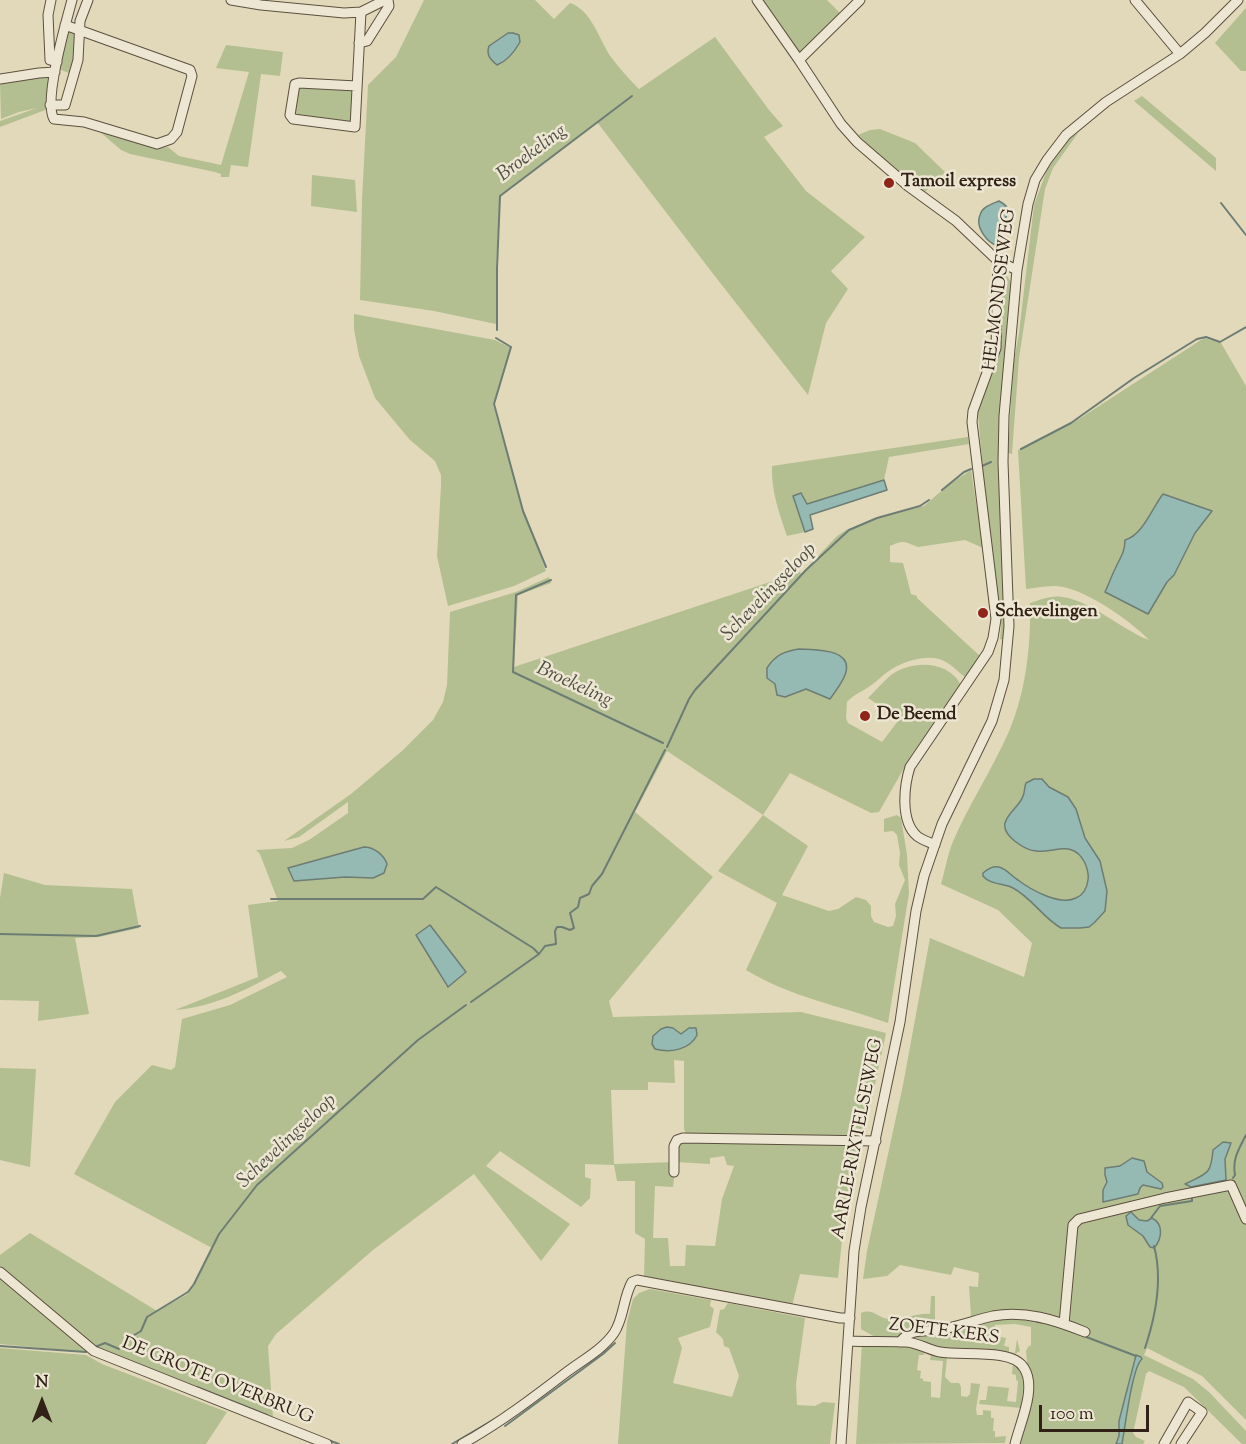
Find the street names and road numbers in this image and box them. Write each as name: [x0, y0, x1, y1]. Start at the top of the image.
street label: HELMONDSEWEG: [980, 208, 1022, 372]
street label: AARLE-RIXTELSEWEG: [829, 1037, 889, 1241]
street label: ZOETE KERS: [888, 1316, 1000, 1350]
street label: DE GROTE OVERBRUG: [118, 1334, 316, 1430]

